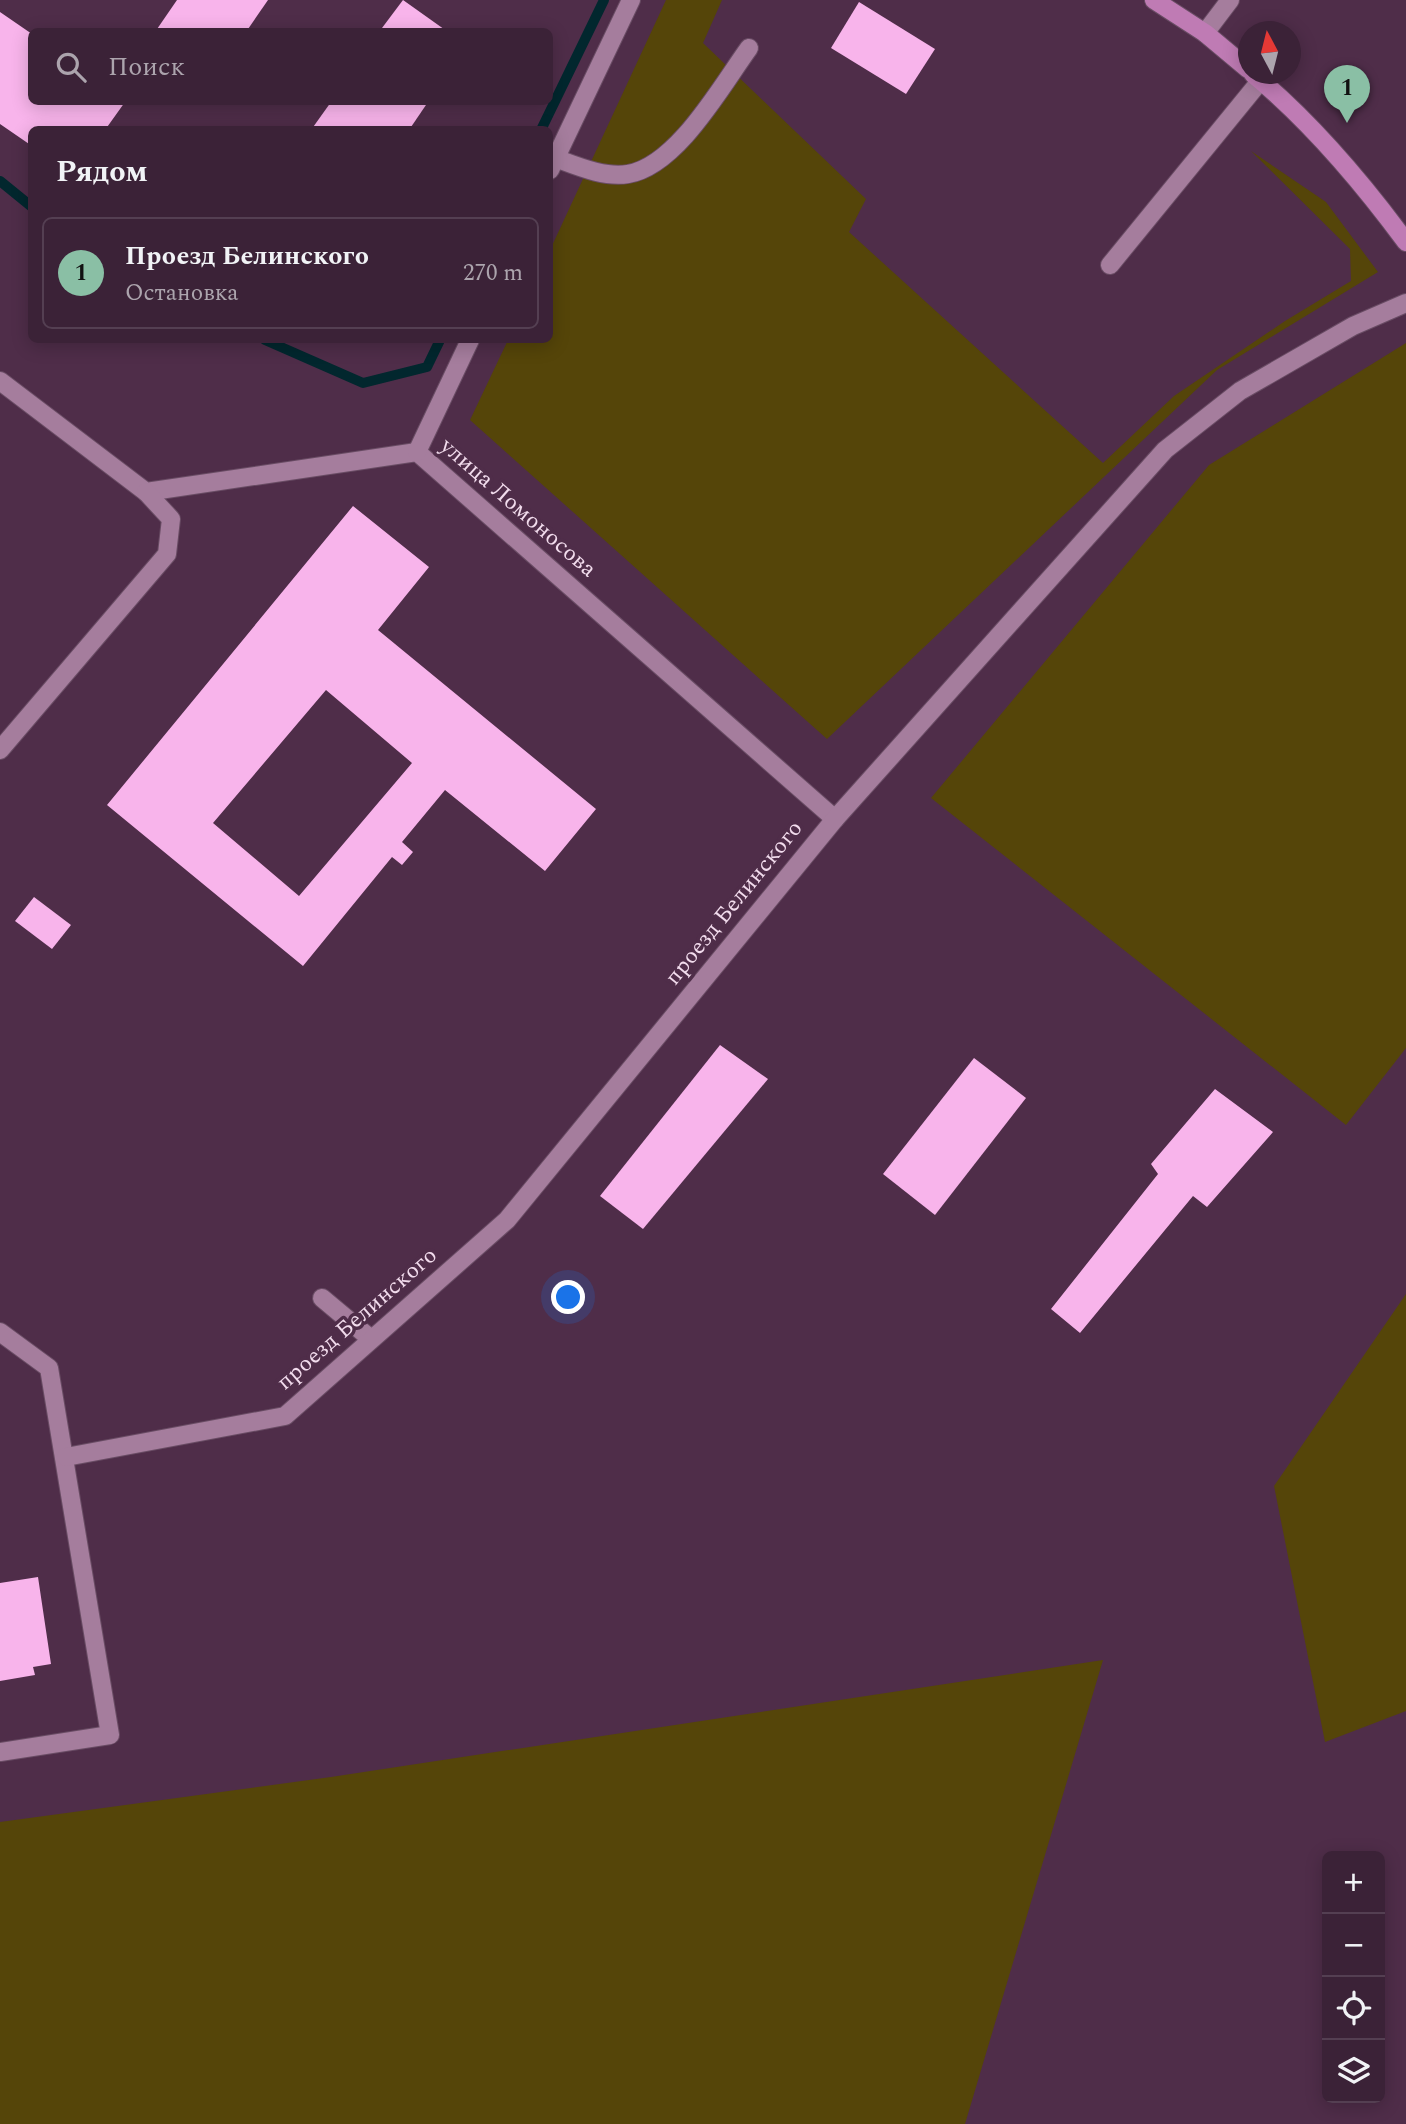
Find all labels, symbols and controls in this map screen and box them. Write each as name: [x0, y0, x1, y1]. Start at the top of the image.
north arrow: [1238, 21, 1301, 84]
search box: [28, 28, 553, 105]
text: Поиск: [108, 47, 185, 87]
icon: search: [52, 48, 90, 86]
pin: 1: [1324, 65, 1370, 123]
text: Рядом: [56, 149, 148, 195]
text: Проезд Белинского: [125, 236, 369, 276]
text: 1: [75, 256, 87, 291]
text: 270 m: [463, 256, 523, 291]
text: Остановка: [125, 276, 238, 311]
street label: улица Ломоносова: [431, 429, 604, 586]
street label: проезд Белинского: [656, 813, 812, 993]
street label: проезд Белинского: [269, 1239, 445, 1399]
your location: [551, 1280, 585, 1314]
map controls: [1322, 1851, 1385, 2103]
button: +: [1322, 1851, 1385, 1914]
button: −: [1322, 1914, 1385, 1977]
button: locate: [1322, 1977, 1385, 2040]
button: layers: [1322, 2040, 1385, 2103]

